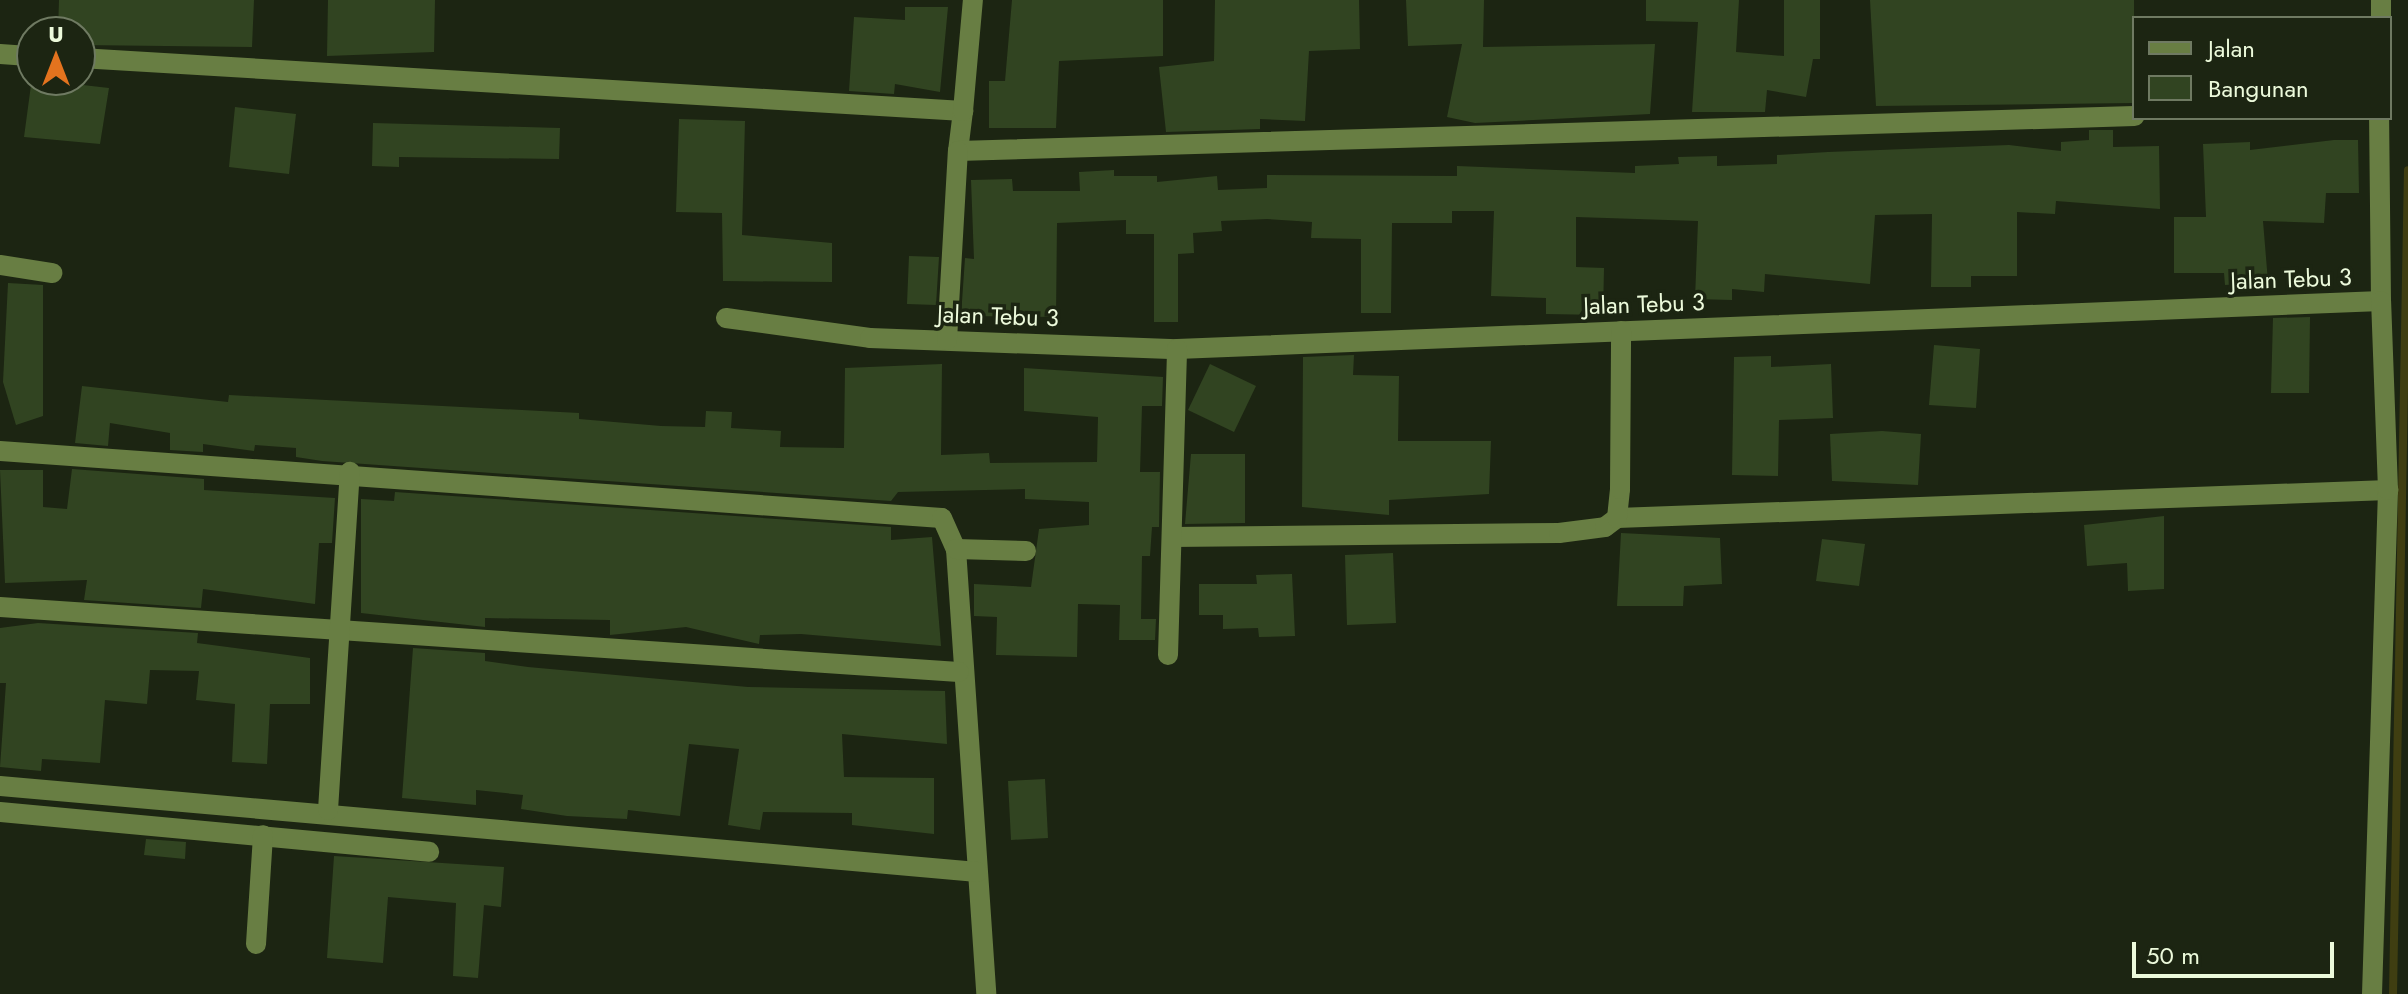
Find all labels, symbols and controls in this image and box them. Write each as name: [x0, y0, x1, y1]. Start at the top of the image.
north arrow: [16, 16, 96, 96]
legend: [2132, 16, 2392, 120]
text: U: [48, 18, 64, 50]
text: Jalan: [2208, 31, 2255, 66]
text: Bangunan: [2208, 71, 2309, 106]
street label: Jalan Tebu 3: [2230, 262, 2352, 296]
street label: Jalan Tebu 3: [1583, 287, 1705, 321]
street label: Jalan Tebu 3: [937, 299, 1059, 333]
scale bar: [2136, 926, 2338, 976]
text: 50 m: [2146, 938, 2200, 973]

